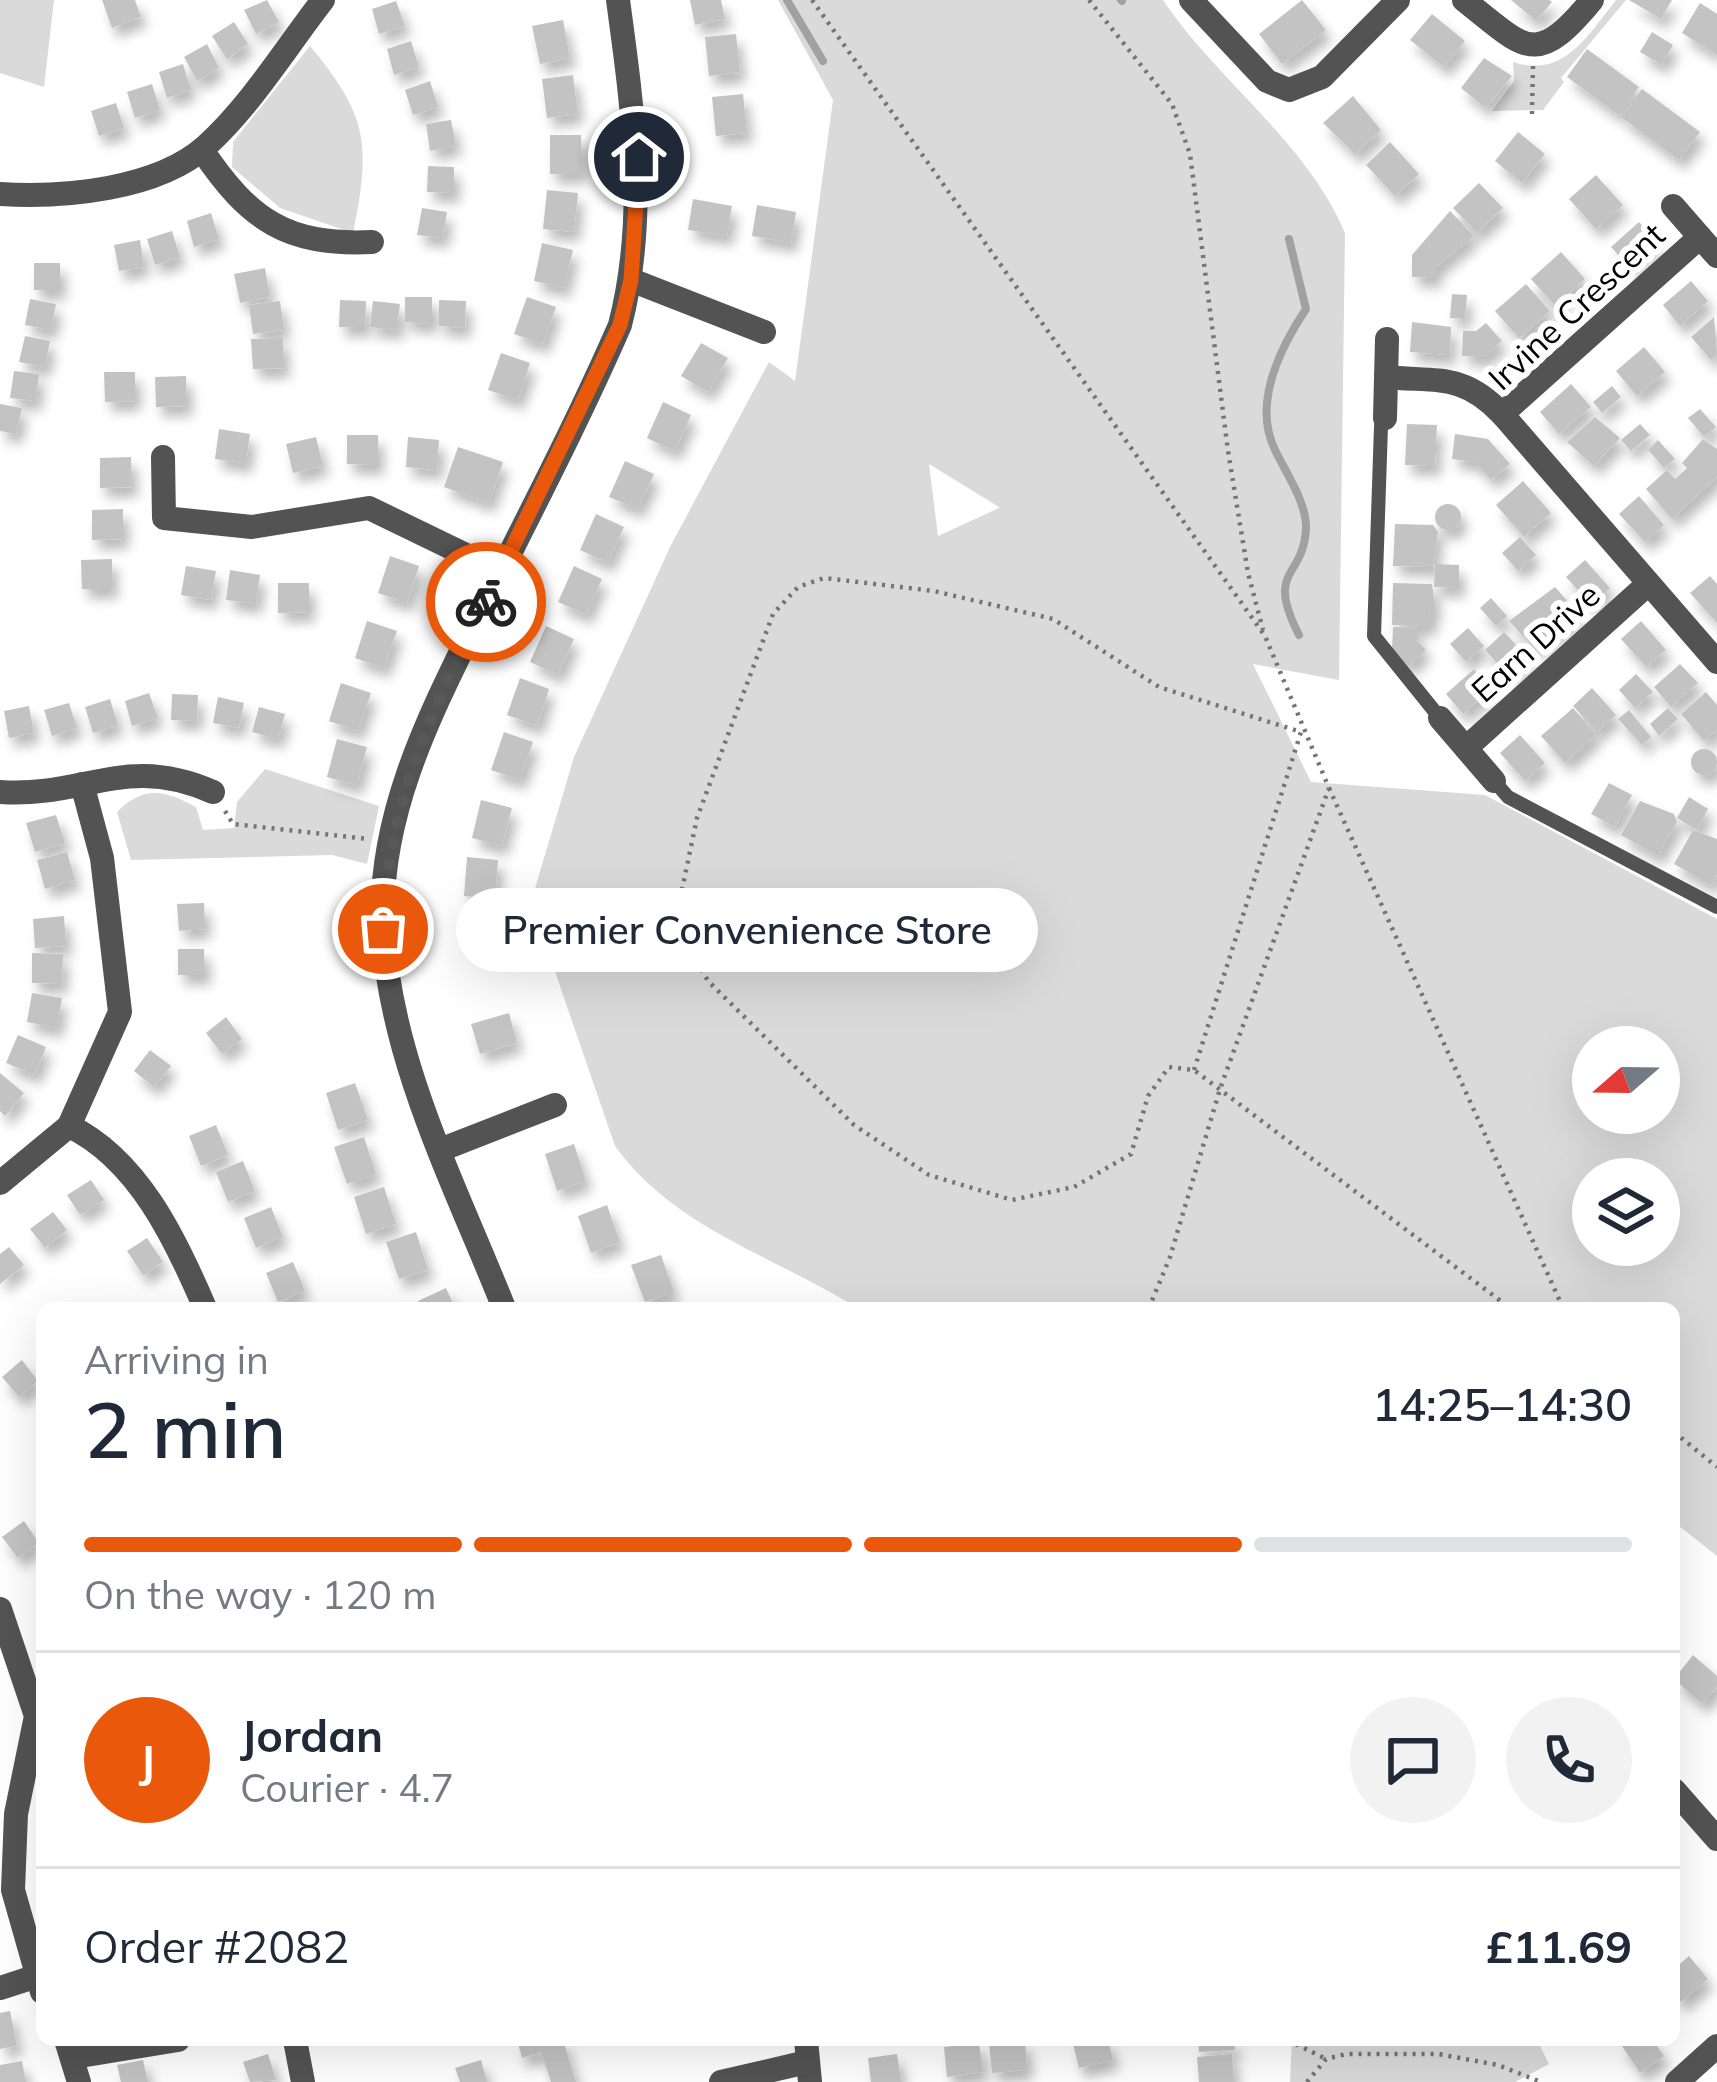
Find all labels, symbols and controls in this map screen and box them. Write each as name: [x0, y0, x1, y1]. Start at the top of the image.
pin: [588, 106, 690, 208]
icon: home: [606, 124, 672, 190]
street label: Irvine Crescent: [1479, 214, 1673, 398]
courier: [426, 542, 546, 662]
icon: bike: [453, 569, 519, 635]
street label: Earn Drive: [1462, 574, 1608, 710]
pin: [332, 878, 434, 980]
callout: Premier Convenience Store: [455, 887, 1037, 971]
icon: bag: [350, 896, 416, 962]
text: Premier Convenience Store: [502, 905, 992, 954]
north arrow: [1572, 1026, 1680, 1134]
map controls: [1572, 1026, 1680, 1266]
button: layers: [1572, 1158, 1680, 1266]
text: Arriving in: [84, 1335, 269, 1384]
text: 14:25–14:30: [1372, 1376, 1632, 1432]
text: 2 min: [84, 1380, 287, 1478]
text: On the way · 120 m: [84, 1570, 436, 1619]
button: chat: [1350, 1697, 1476, 1823]
button: phone: [1506, 1697, 1632, 1823]
text: Jordan: [240, 1707, 383, 1763]
text: J: [139, 1732, 155, 1788]
text: Courier · 4.7: [240, 1763, 454, 1812]
text: Order #2082: [84, 1918, 349, 1974]
text: £11.69: [1486, 1918, 1632, 1974]

